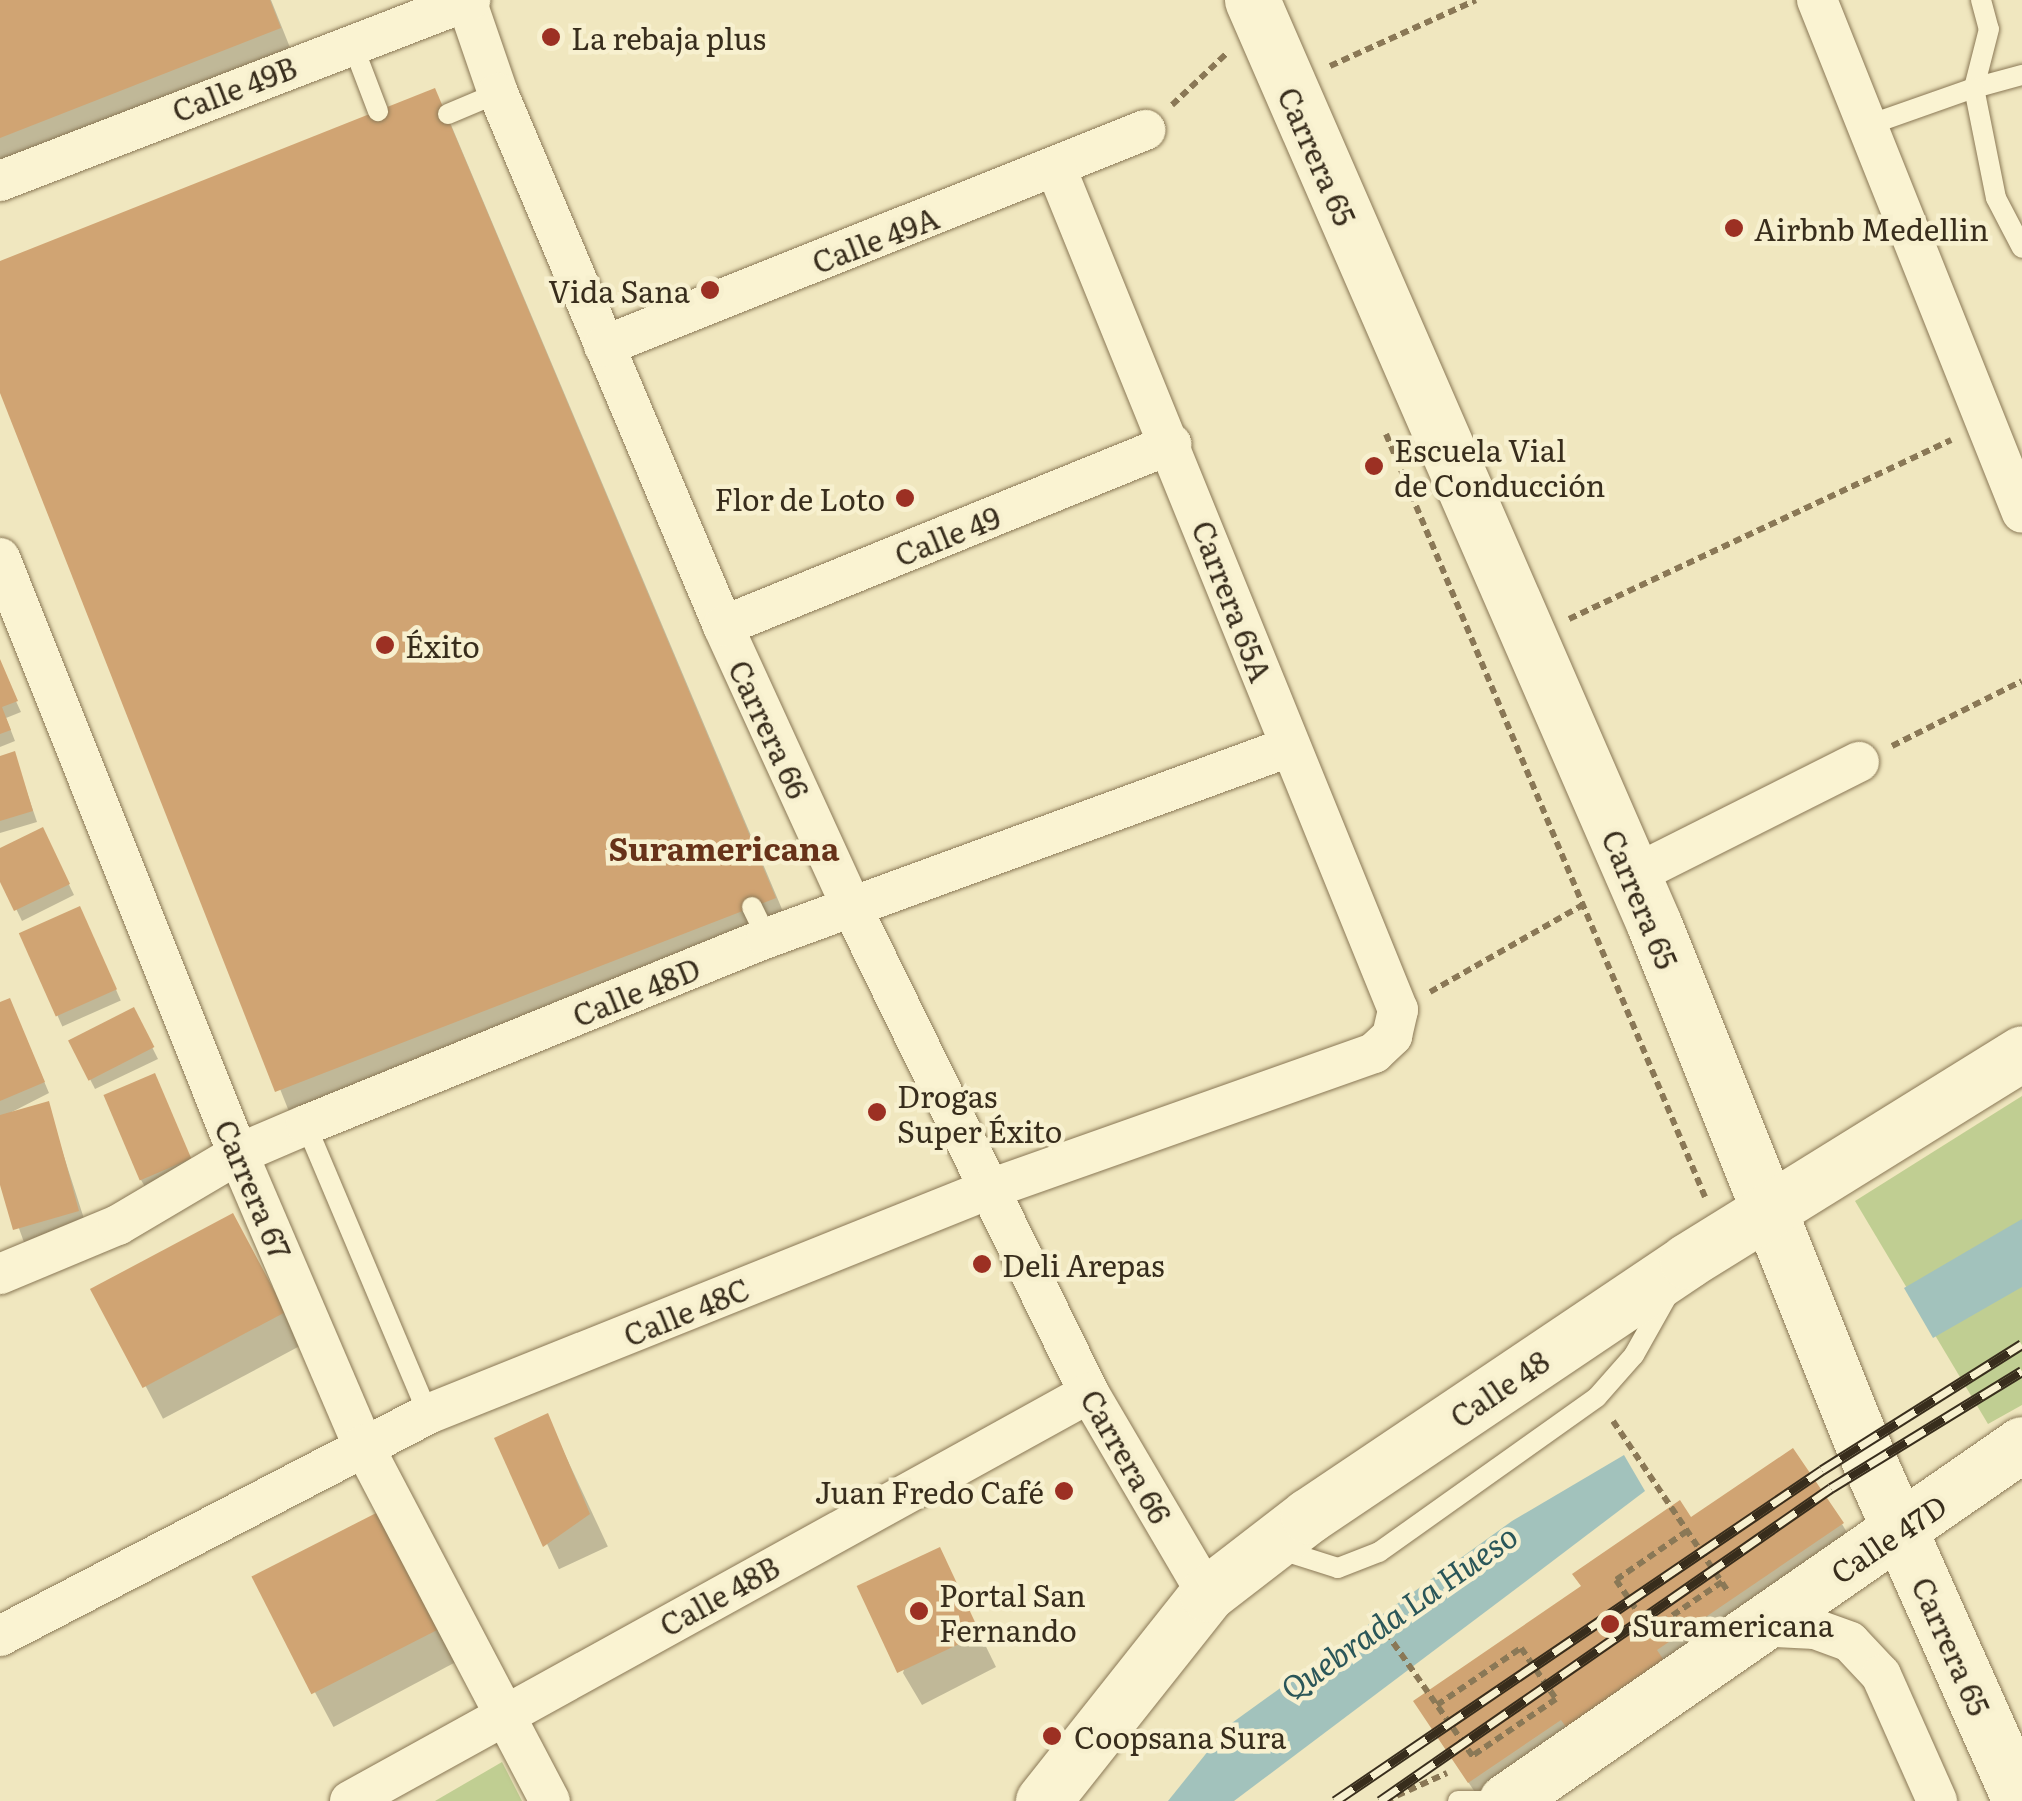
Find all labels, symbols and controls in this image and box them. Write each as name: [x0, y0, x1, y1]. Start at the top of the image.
place label: La rebaja plus: [571, 19, 766, 55]
marker: La rebaja plus: [540, 26, 562, 48]
street label: Calle 49B: [167, 48, 301, 128]
street label: Carrera 65: [1272, 81, 1364, 231]
street label: Calle 49A: [807, 198, 943, 280]
place label: Airbnb Medellin: [1754, 210, 1989, 246]
marker: Airbnb Medellin: [1723, 217, 1745, 239]
place label: Vida Sana: [548, 272, 690, 308]
marker: Vida Sana: [699, 279, 721, 301]
place label: Escuela Vial de Conducción: [1394, 431, 1605, 502]
marker: Escuela Vial de Conducción: [1363, 455, 1385, 477]
place label: Flor de Loto: [715, 480, 885, 516]
marker: Flor de Loto: [894, 487, 916, 509]
street label: Calle 49: [889, 498, 1005, 572]
street label: Carrera 65A: [1186, 515, 1280, 687]
place label: Éxito: [405, 627, 480, 663]
marker: Éxito: [374, 634, 396, 656]
street label: Carrera 66: [722, 654, 818, 804]
street label: Carrera 65: [1596, 824, 1686, 974]
district label: Suramericana: [609, 828, 839, 866]
street label: Calle 48D: [567, 949, 705, 1033]
place label: Drogas Super Éxito: [897, 1077, 1062, 1148]
marker: Drogas Super Éxito: [866, 1101, 888, 1123]
street label: Carrera 67: [209, 1114, 299, 1264]
place label: Deli Arepas: [1002, 1246, 1165, 1282]
marker: Deli Arepas: [971, 1253, 993, 1275]
street label: Calle 48C: [618, 1270, 754, 1352]
street label: Calle 48: [1443, 1342, 1555, 1434]
street label: Carrera 66: [1074, 1383, 1180, 1529]
place label: Juan Fredo Café: [815, 1473, 1044, 1509]
marker: Juan Fredo Café: [1053, 1480, 1075, 1502]
street label: Calle 47D: [1823, 1486, 1953, 1590]
water label: Quebrada La Hueso: [1272, 1515, 1524, 1707]
street label: Calle 48B: [653, 1547, 785, 1643]
street label: Carrera 65: [1906, 1571, 1998, 1721]
place label: Portal San Fernando: [939, 1576, 1086, 1646]
marker: Portal San Fernando: [908, 1600, 930, 1622]
place label: Suramericana: [1632, 1606, 1834, 1642]
marker: Suramericana: [1597, 1611, 1623, 1637]
place label: Coopsana Sura: [1074, 1718, 1286, 1754]
marker: Coopsana Sura: [1039, 1723, 1065, 1749]

